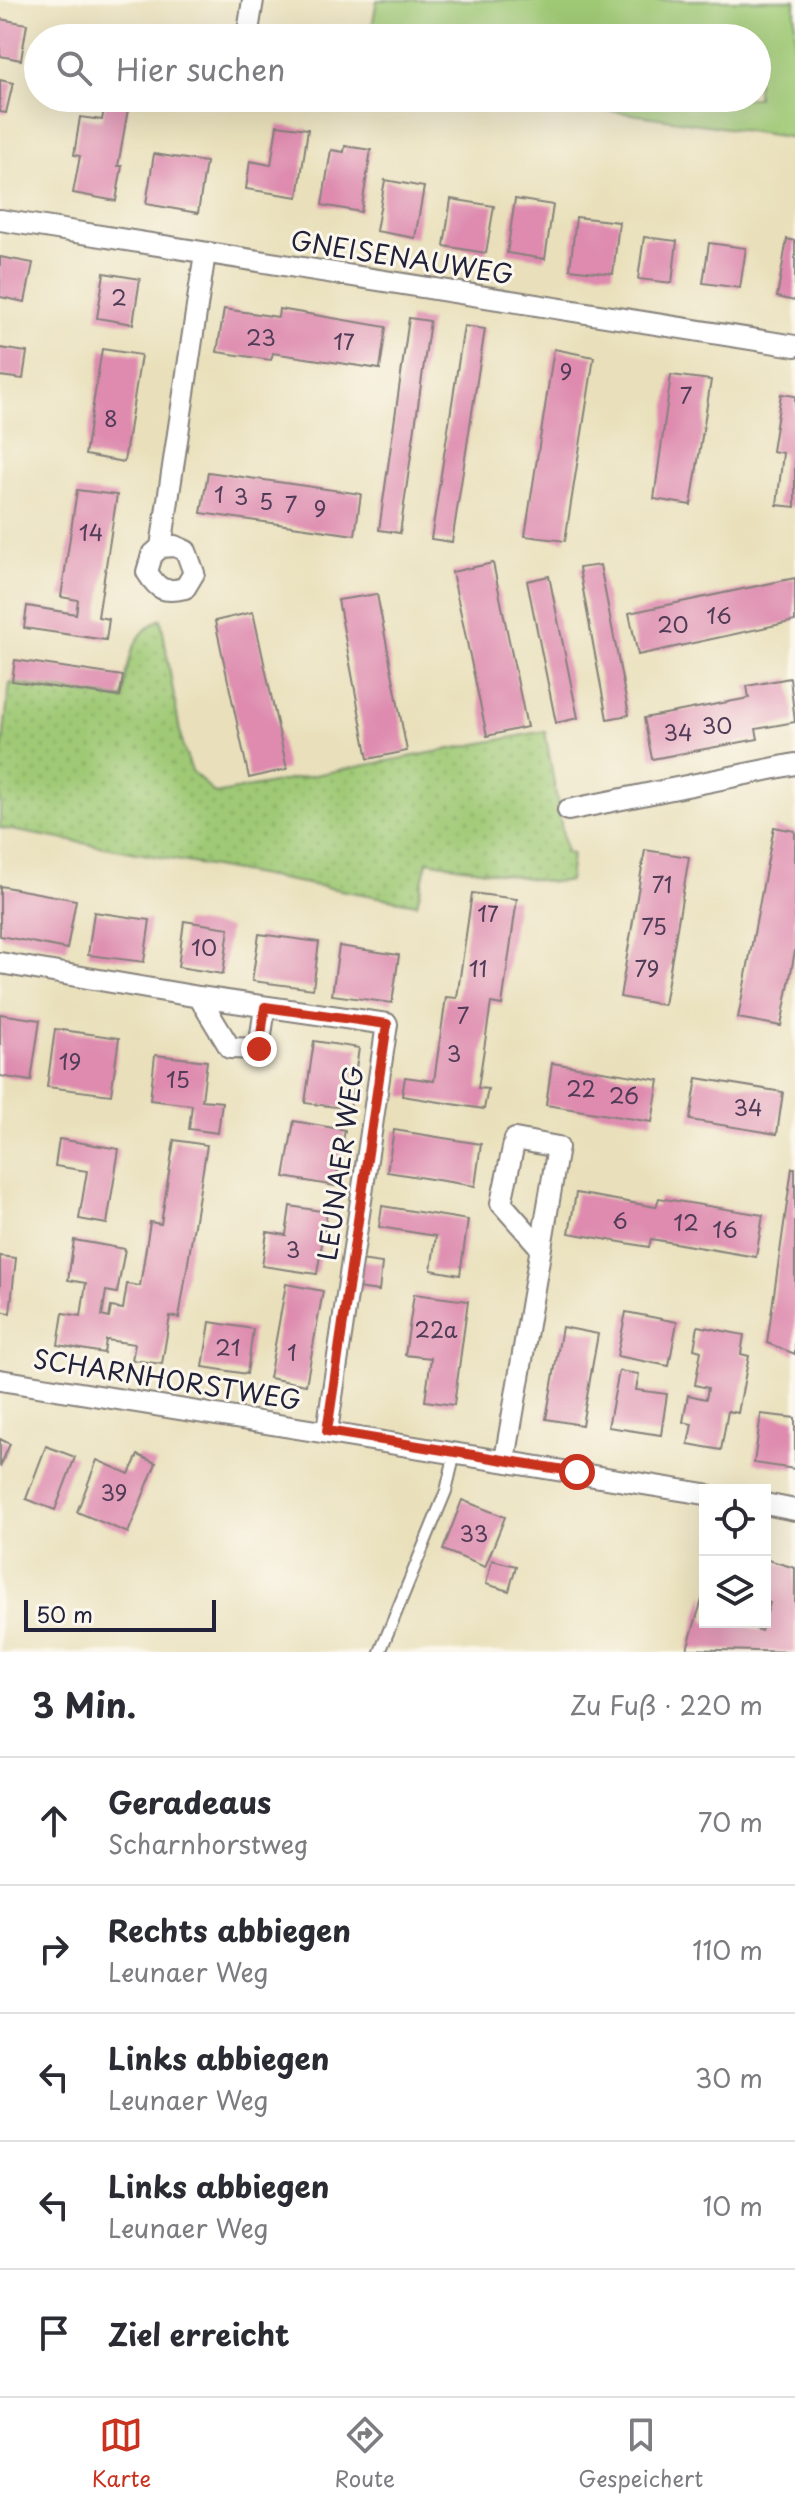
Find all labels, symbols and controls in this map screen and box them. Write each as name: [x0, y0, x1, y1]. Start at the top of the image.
search box: [24, 24, 771, 112]
icon: search: [52, 46, 96, 90]
text: Hier suchen: [116, 46, 285, 91]
street label: GNEISENAUWEG: [288, 220, 516, 293]
house number: 2: [111, 280, 127, 313]
house number: 23: [246, 320, 276, 353]
house number: 17: [333, 324, 355, 357]
house number: 9: [560, 354, 572, 387]
house number: 7: [680, 378, 692, 411]
house number: 8: [104, 401, 118, 434]
house number: 1: [214, 477, 224, 510]
house number: 3: [234, 479, 248, 512]
house number: 5: [259, 484, 273, 517]
house number: 7: [285, 487, 297, 520]
house number: 9: [314, 491, 326, 524]
house number: 14: [79, 515, 103, 548]
house number: 16: [706, 598, 732, 631]
house number: 20: [657, 607, 689, 640]
house number: 30: [702, 708, 732, 741]
house number: 34: [663, 715, 693, 748]
house number: 71: [652, 867, 672, 900]
house number: 17: [477, 896, 499, 929]
house number: 75: [641, 909, 667, 942]
house number: 10: [191, 930, 217, 963]
house number: 11: [469, 951, 487, 984]
house number: 79: [635, 951, 660, 984]
house number: 7: [457, 998, 469, 1031]
route end: [241, 1031, 277, 1067]
house number: 3: [447, 1036, 461, 1069]
house number: 19: [59, 1044, 81, 1077]
house number: 15: [166, 1062, 190, 1095]
street label: LEUNAER WEG: [307, 1063, 372, 1263]
house number: 22: [566, 1071, 596, 1104]
house number: 26: [609, 1078, 639, 1111]
house number: 34: [733, 1090, 763, 1123]
house number: 6: [612, 1203, 628, 1236]
house number: 12: [673, 1205, 699, 1238]
house number: 16: [712, 1212, 738, 1245]
house number: 3: [286, 1232, 300, 1265]
house number: 22a: [415, 1312, 458, 1345]
house number: 21: [215, 1330, 241, 1363]
house number: 1: [287, 1335, 297, 1368]
street label: SCHARNHORSTWEG: [31, 1338, 304, 1419]
route start: [559, 1454, 595, 1490]
house number: 39: [101, 1475, 127, 1508]
map controls: [699, 1484, 771, 1628]
button: locate: [699, 1484, 771, 1556]
house number: 33: [460, 1516, 488, 1549]
button: layers: [699, 1556, 771, 1628]
scale bar: [24, 1596, 216, 1632]
text: 50 m: [36, 1597, 93, 1630]
text: 3 Min.: [32, 1678, 136, 1730]
text: Zu Fuß · 220 m: [570, 1685, 763, 1724]
text: Geradeaus: [108, 1779, 271, 1824]
icon: ahead: [32, 1799, 76, 1843]
text: 70 m: [698, 1802, 763, 1841]
text: Scharnhorstweg: [108, 1824, 309, 1863]
text: Rechts abbiegen: [108, 1907, 351, 1952]
icon: right: [32, 1927, 76, 1971]
text: 110 m: [692, 1930, 763, 1969]
text: Leunaer Weg: [108, 1952, 269, 1991]
text: Links abbiegen: [108, 2035, 329, 2080]
icon: left: [32, 2055, 76, 2099]
text: 30 m: [695, 2058, 763, 2097]
text: Leunaer Weg: [108, 2080, 269, 2119]
text: Links abbiegen: [108, 2163, 329, 2208]
icon: left: [32, 2183, 76, 2227]
text: 10 m: [702, 2186, 763, 2225]
text: Leunaer Weg: [108, 2208, 269, 2247]
icon: arrive: [32, 2311, 76, 2355]
text: Ziel erreicht: [108, 2311, 290, 2356]
tab: Karte: [92, 2413, 151, 2494]
tab: Route: [335, 2413, 395, 2494]
tab: Gespeichert: [578, 2413, 703, 2494]

